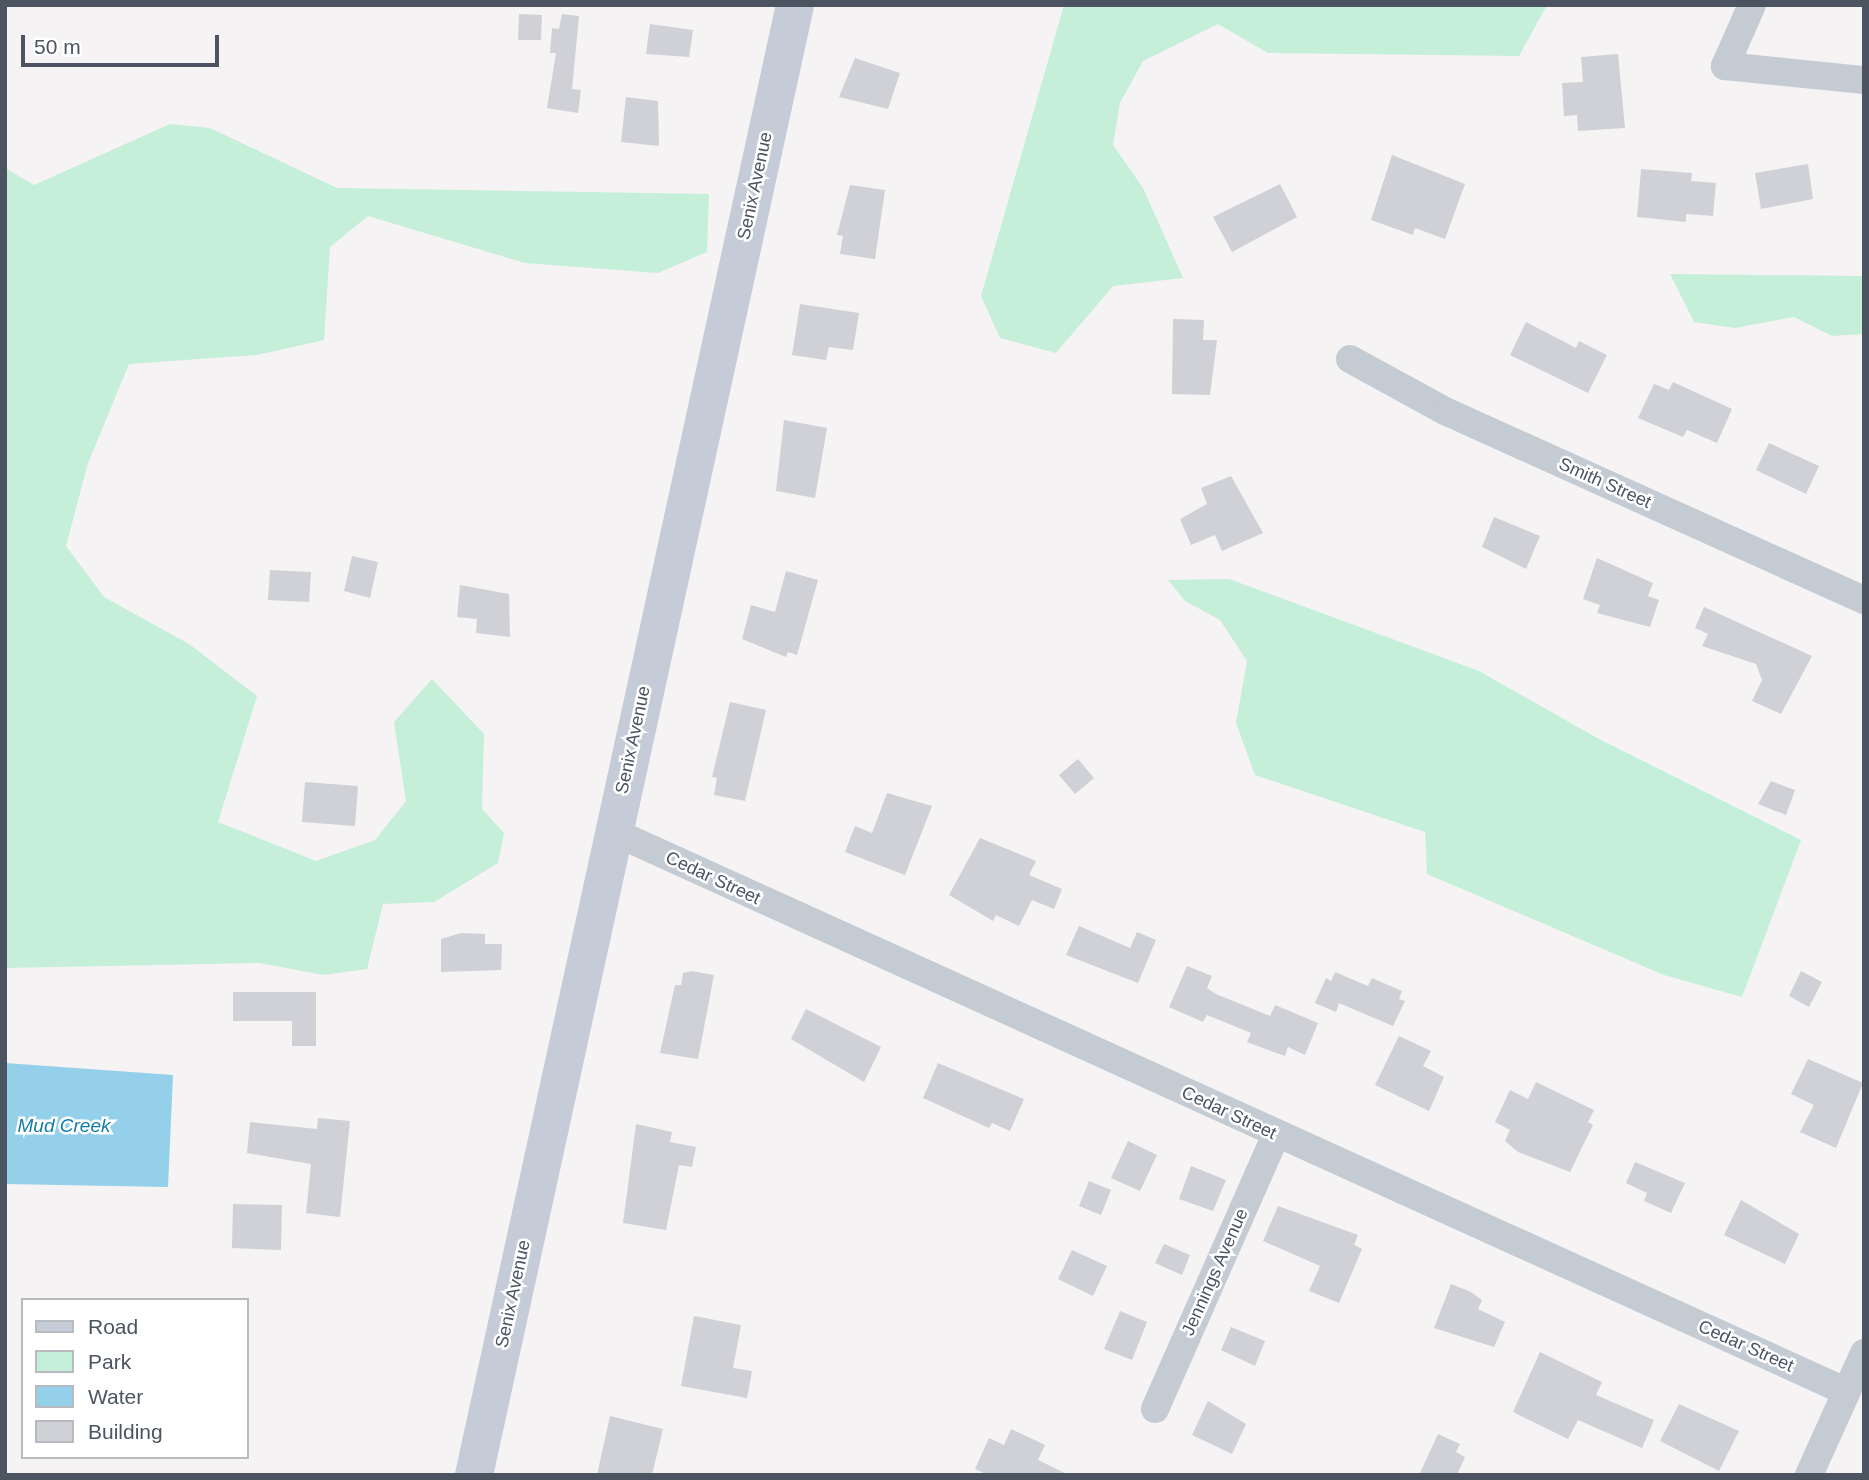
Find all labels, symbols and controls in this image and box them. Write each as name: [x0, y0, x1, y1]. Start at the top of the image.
scale bar: [24, 21, 222, 65]
text: 50 m: [34, 35, 81, 58]
street label: Senix Avenue: [733, 130, 777, 242]
street label: Smith Street: [1555, 453, 1655, 513]
street label: Senix Avenue: [611, 684, 655, 796]
street label: Cedar Street: [662, 847, 764, 909]
street label: Cedar Street: [1178, 1082, 1280, 1144]
water label: Mud Creek: [18, 1115, 110, 1137]
street label: Jennings Avenue: [1177, 1205, 1253, 1339]
street label: Senix Avenue: [491, 1238, 535, 1350]
legend: [21, 1298, 248, 1459]
text: Road: [88, 1315, 138, 1338]
street label: Cedar Street: [1695, 1315, 1797, 1377]
text: Park: [88, 1350, 131, 1373]
text: Water: [88, 1385, 143, 1408]
text: Building: [88, 1420, 163, 1443]

